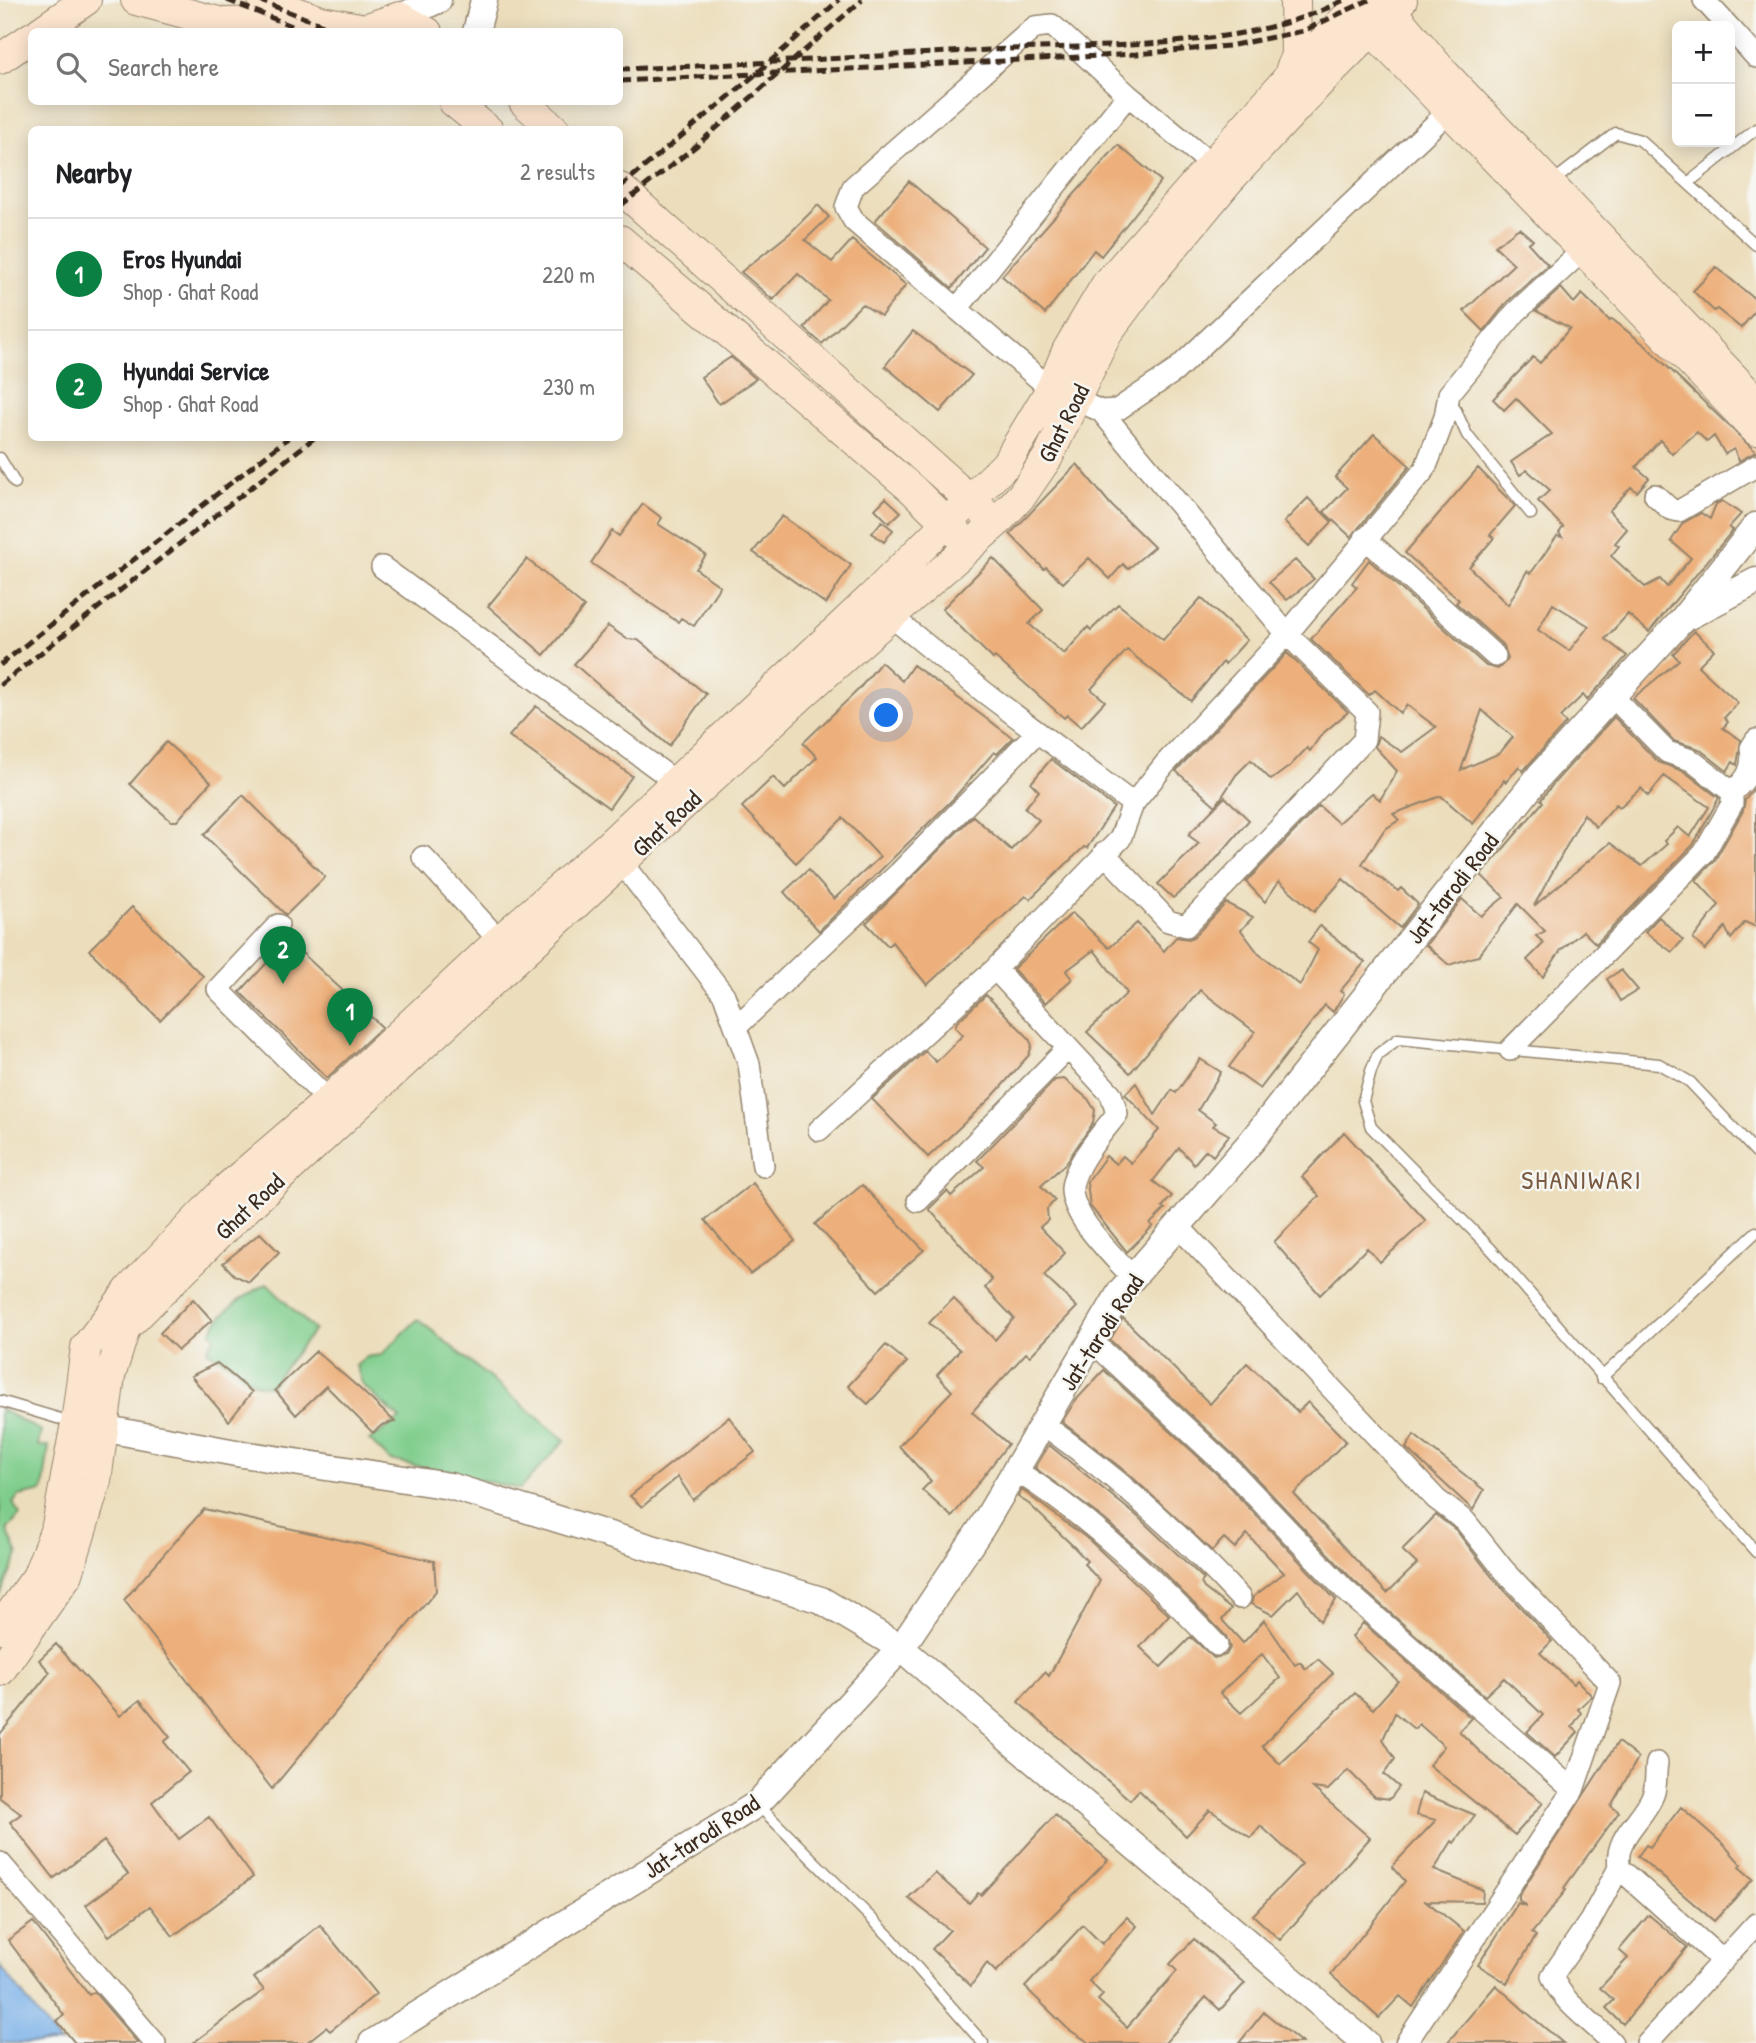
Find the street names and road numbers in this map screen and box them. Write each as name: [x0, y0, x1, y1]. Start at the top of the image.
street label: Ghat Road: [1030, 378, 1096, 468]
street label: Ghat Road: [624, 783, 708, 863]
street label: Jat-tarodi Road: [1399, 826, 1505, 950]
street label: Ghat Road: [207, 1166, 291, 1246]
street label: Jat-tarodi Road: [1052, 1268, 1150, 1396]
street label: Jat-tarodi Road: [637, 1787, 765, 1885]

